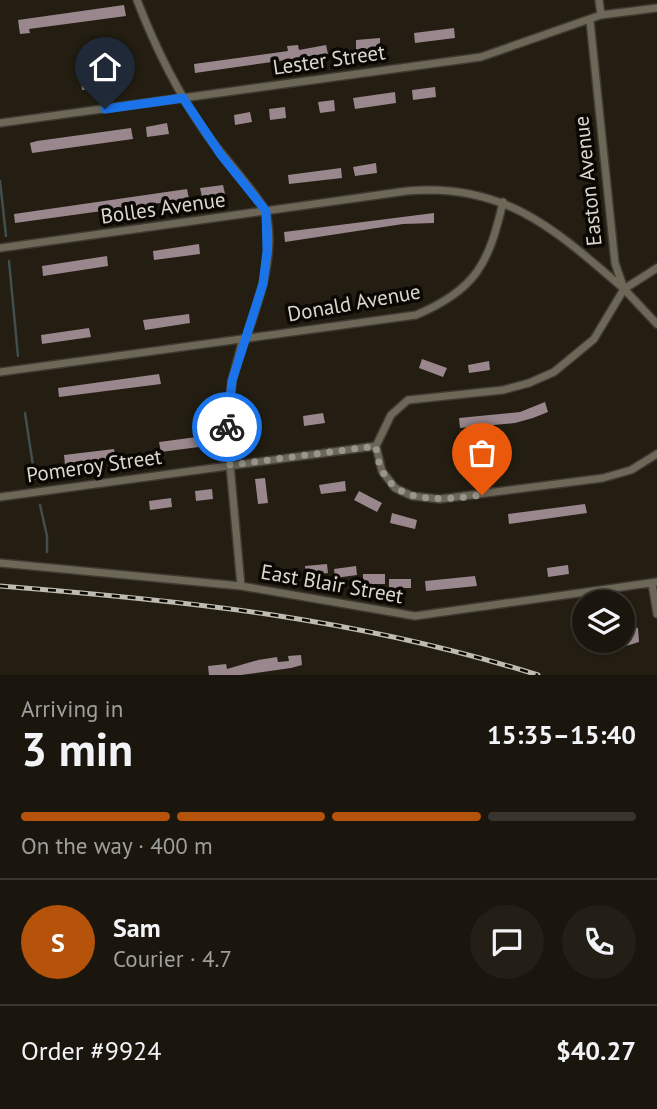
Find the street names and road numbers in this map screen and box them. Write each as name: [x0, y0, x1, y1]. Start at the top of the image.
street label: Lester Street: [271, 38, 387, 81]
street label: Easton Avenue: [567, 115, 608, 247]
street label: Bolles Avenue: [99, 185, 227, 230]
street label: Donald Avenue: [285, 278, 423, 328]
street label: Pomeroy Street: [25, 443, 163, 488]
street label: East Blair Street: [259, 558, 405, 609]

